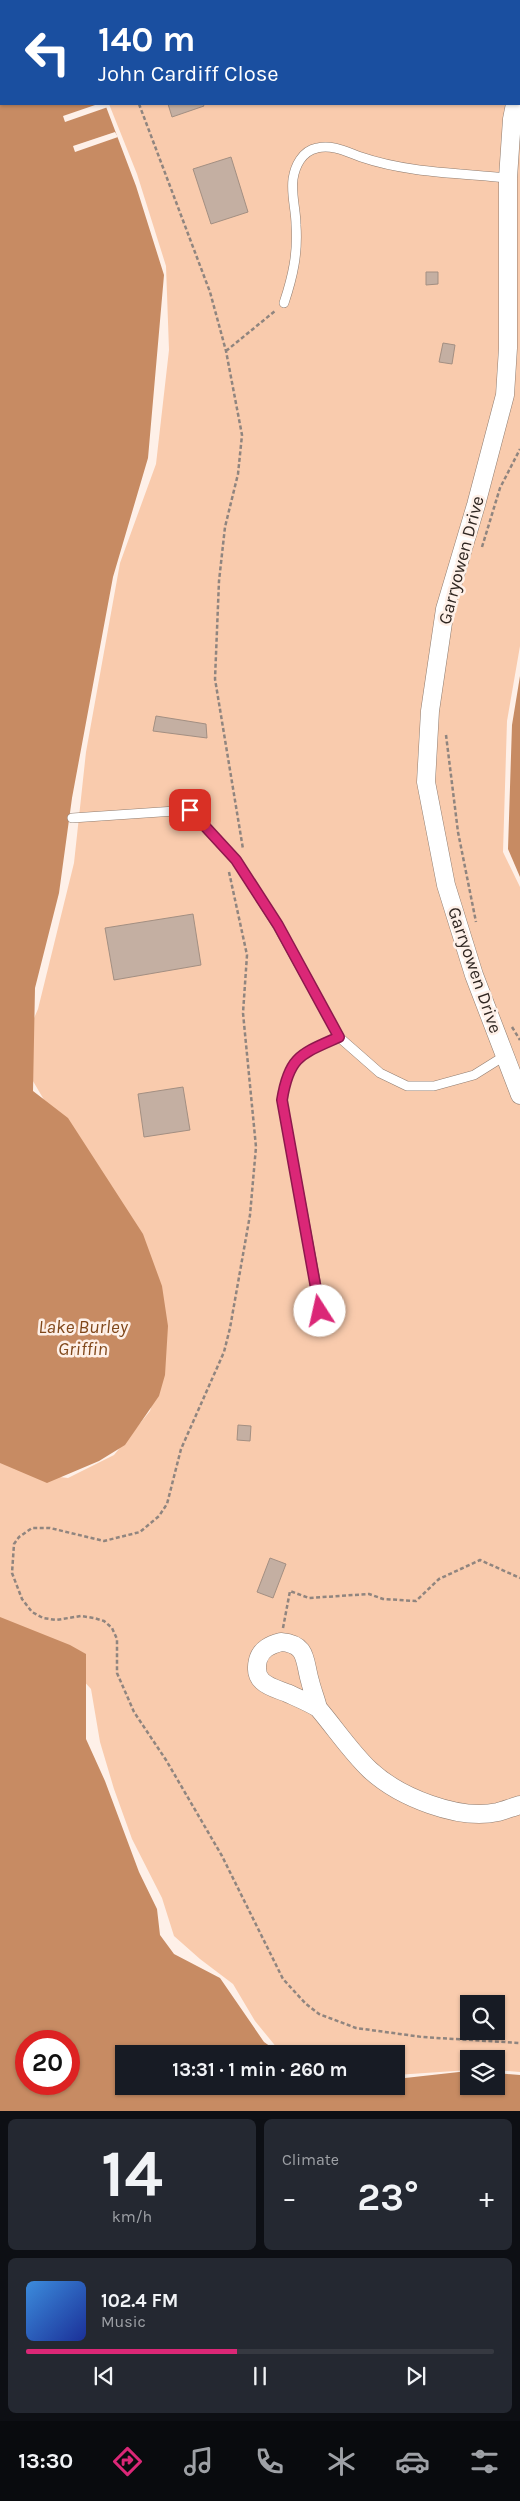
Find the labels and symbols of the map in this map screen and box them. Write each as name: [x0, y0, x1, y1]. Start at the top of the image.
street label: Garryowen Drive: [433, 493, 489, 627]
pin: [169, 789, 211, 831]
street label: Garryowen Drive: [443, 904, 507, 1036]
position arrow: [293, 1284, 345, 1336]
water label: Lake Burley Griffin: [38, 1316, 128, 1360]
speed limit sign: 20: [15, 2030, 80, 2095]

